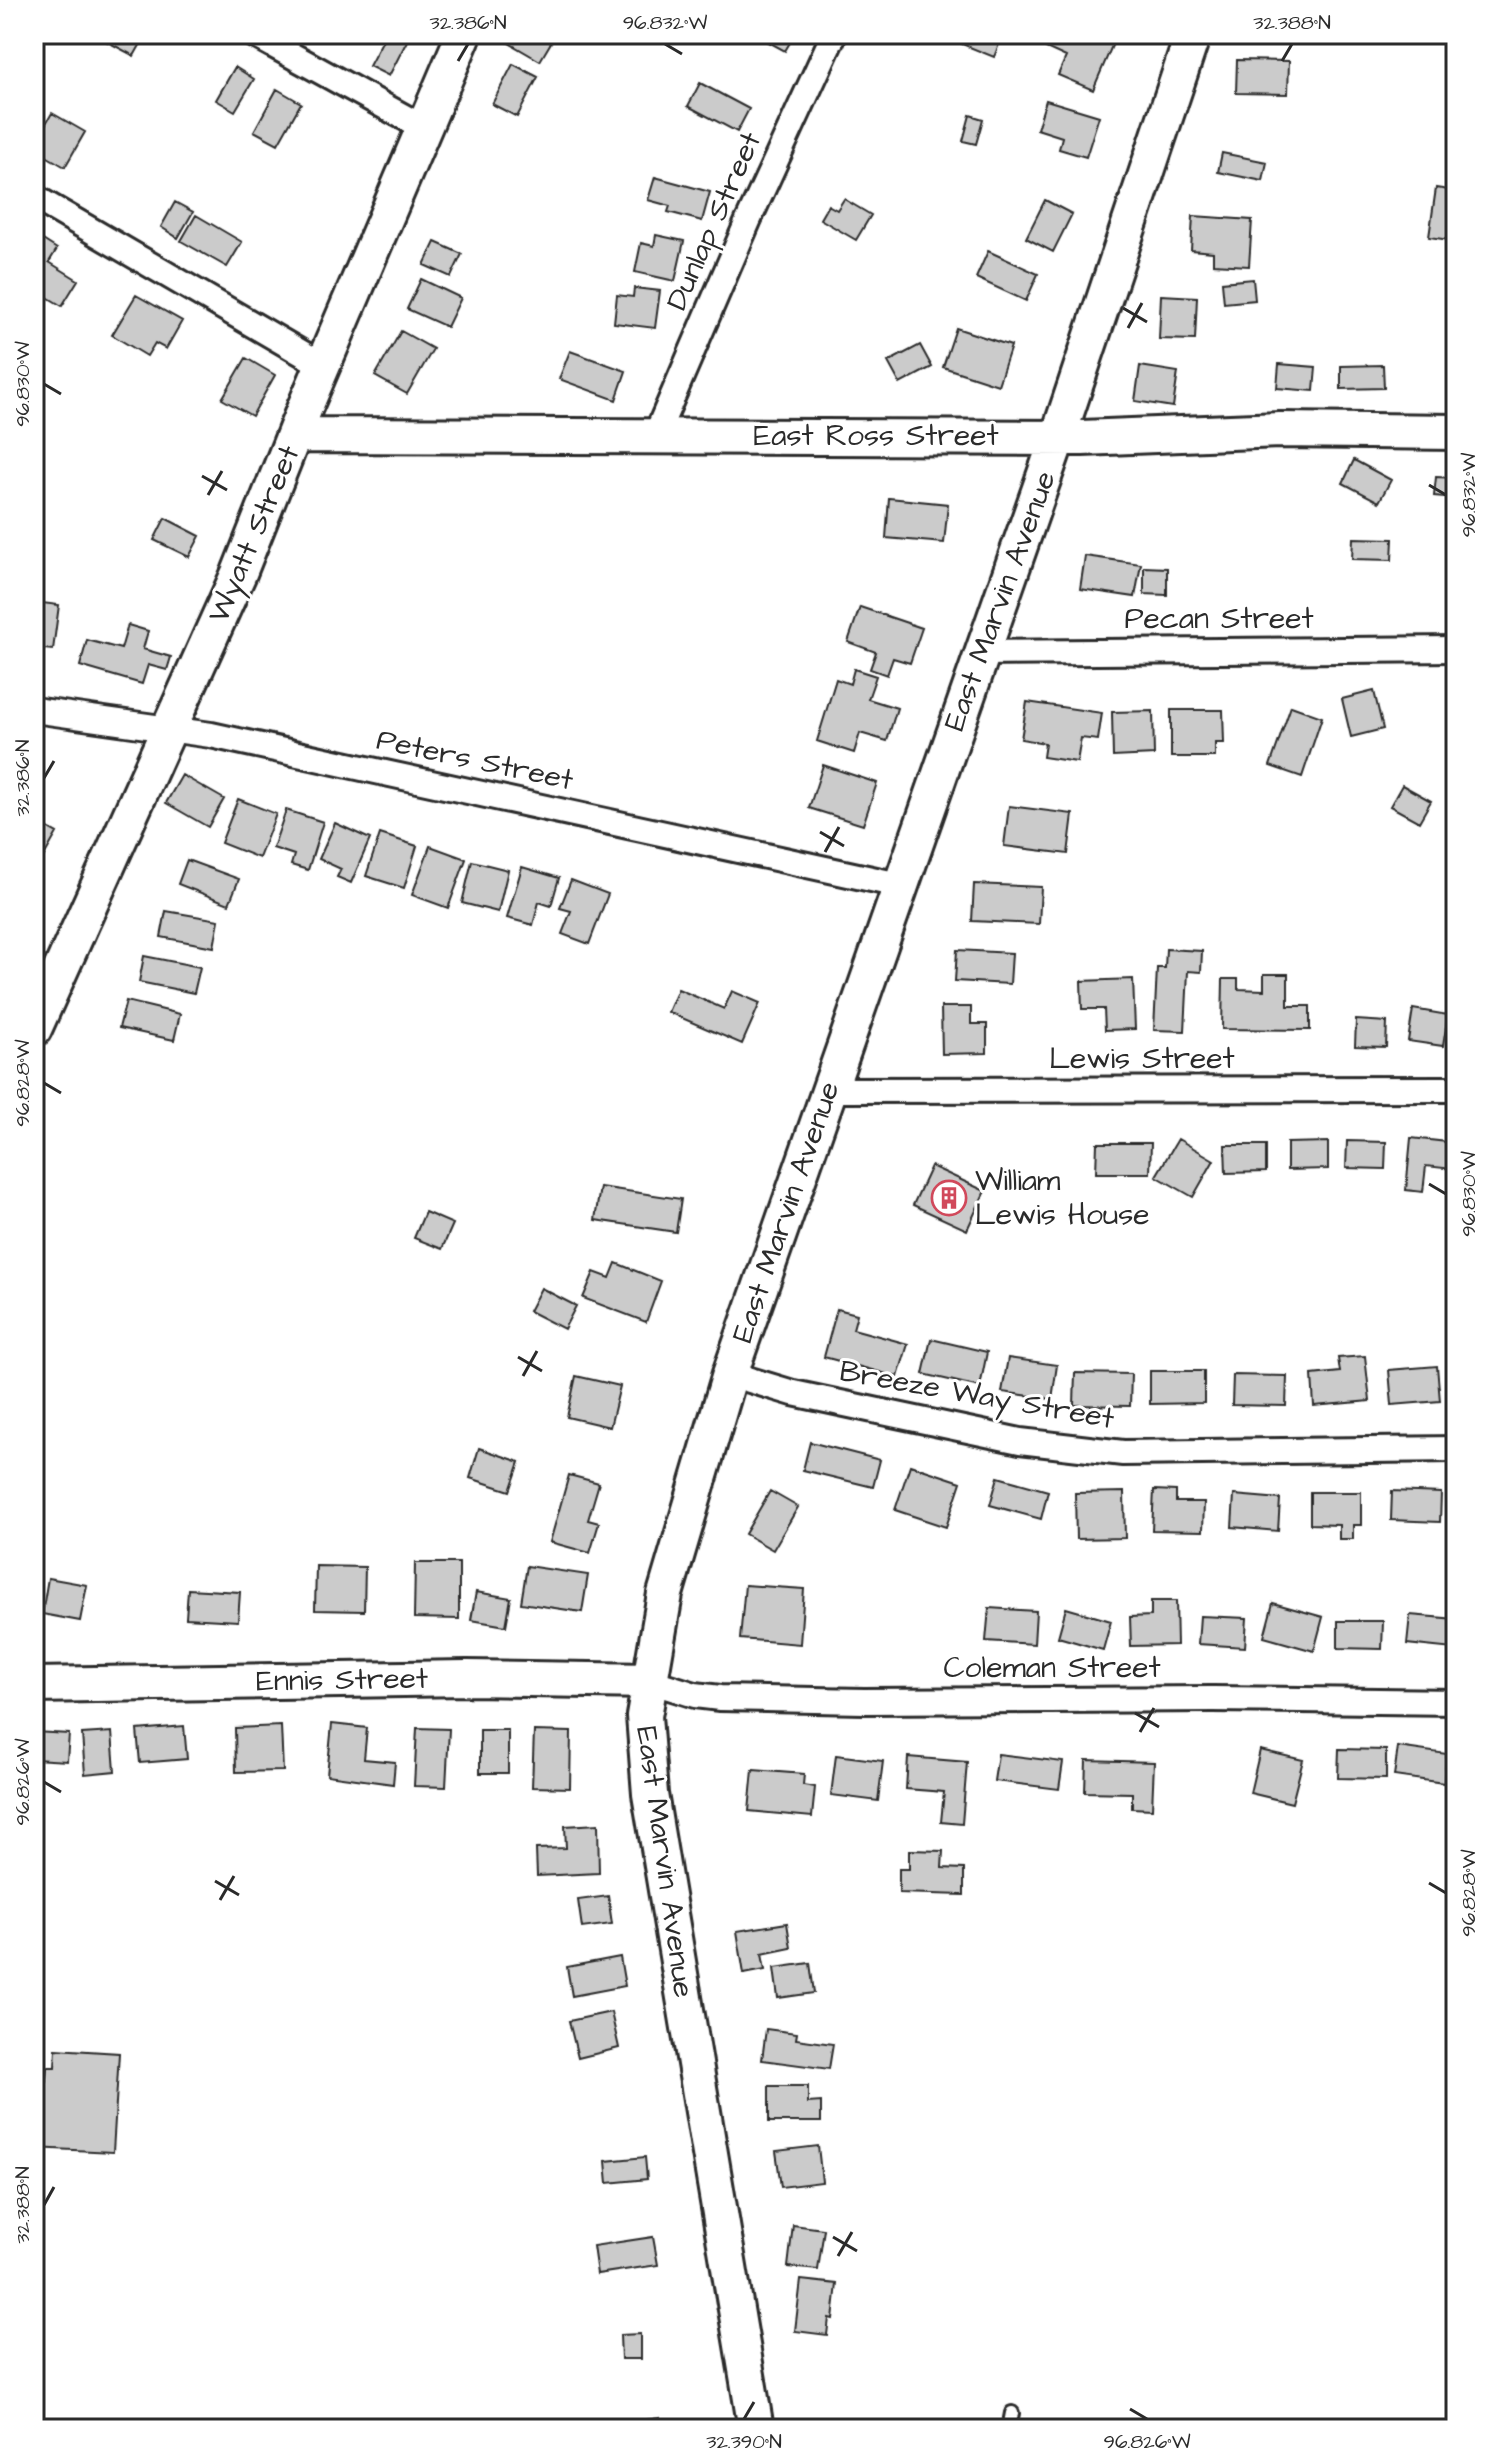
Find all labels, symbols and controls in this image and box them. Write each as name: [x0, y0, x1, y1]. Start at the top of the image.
text: 32.386°N: [429, 9, 507, 37]
text: 96.832°W: [623, 9, 707, 37]
text: 32.388°N: [1253, 9, 1331, 37]
street label: Dunlap Street: [656, 125, 772, 317]
text: 96.830°W: [9, 341, 37, 427]
street label: East Ross Street: [753, 415, 999, 457]
street label: Wyatt Street: [198, 439, 311, 629]
text: 96.832°W: [1455, 453, 1483, 537]
street label: East Marvin Avenue: [934, 465, 1066, 737]
street label: Pecan Street: [1124, 598, 1314, 640]
street label: Peters Street: [373, 719, 577, 801]
text: 32.386°N: [9, 739, 37, 817]
street label: Lewis Street: [1049, 1038, 1235, 1080]
text: 96.828°W: [9, 1039, 37, 1127]
street label: East Marvin Avenue: [722, 1076, 850, 1348]
text: 96.830°W: [1455, 1151, 1483, 1237]
place label: William Lewis House: [975, 1160, 1149, 1236]
building icon: William Lewis House: [930, 1179, 968, 1217]
street label: Breeze Way Street: [836, 1350, 1118, 1441]
street label: Coleman Street: [943, 1647, 1161, 1689]
street label: Ennis Street: [256, 1658, 428, 1702]
street label: East Marvin Avenue: [625, 1724, 705, 2000]
text: 96.826°W: [9, 1738, 37, 1825]
text: 96.828°W: [1455, 1849, 1483, 1937]
text: 32.388°N: [9, 2166, 37, 2244]
text: 32.390°N: [706, 2428, 782, 2456]
text: 96.826°W: [1104, 2428, 1191, 2456]

